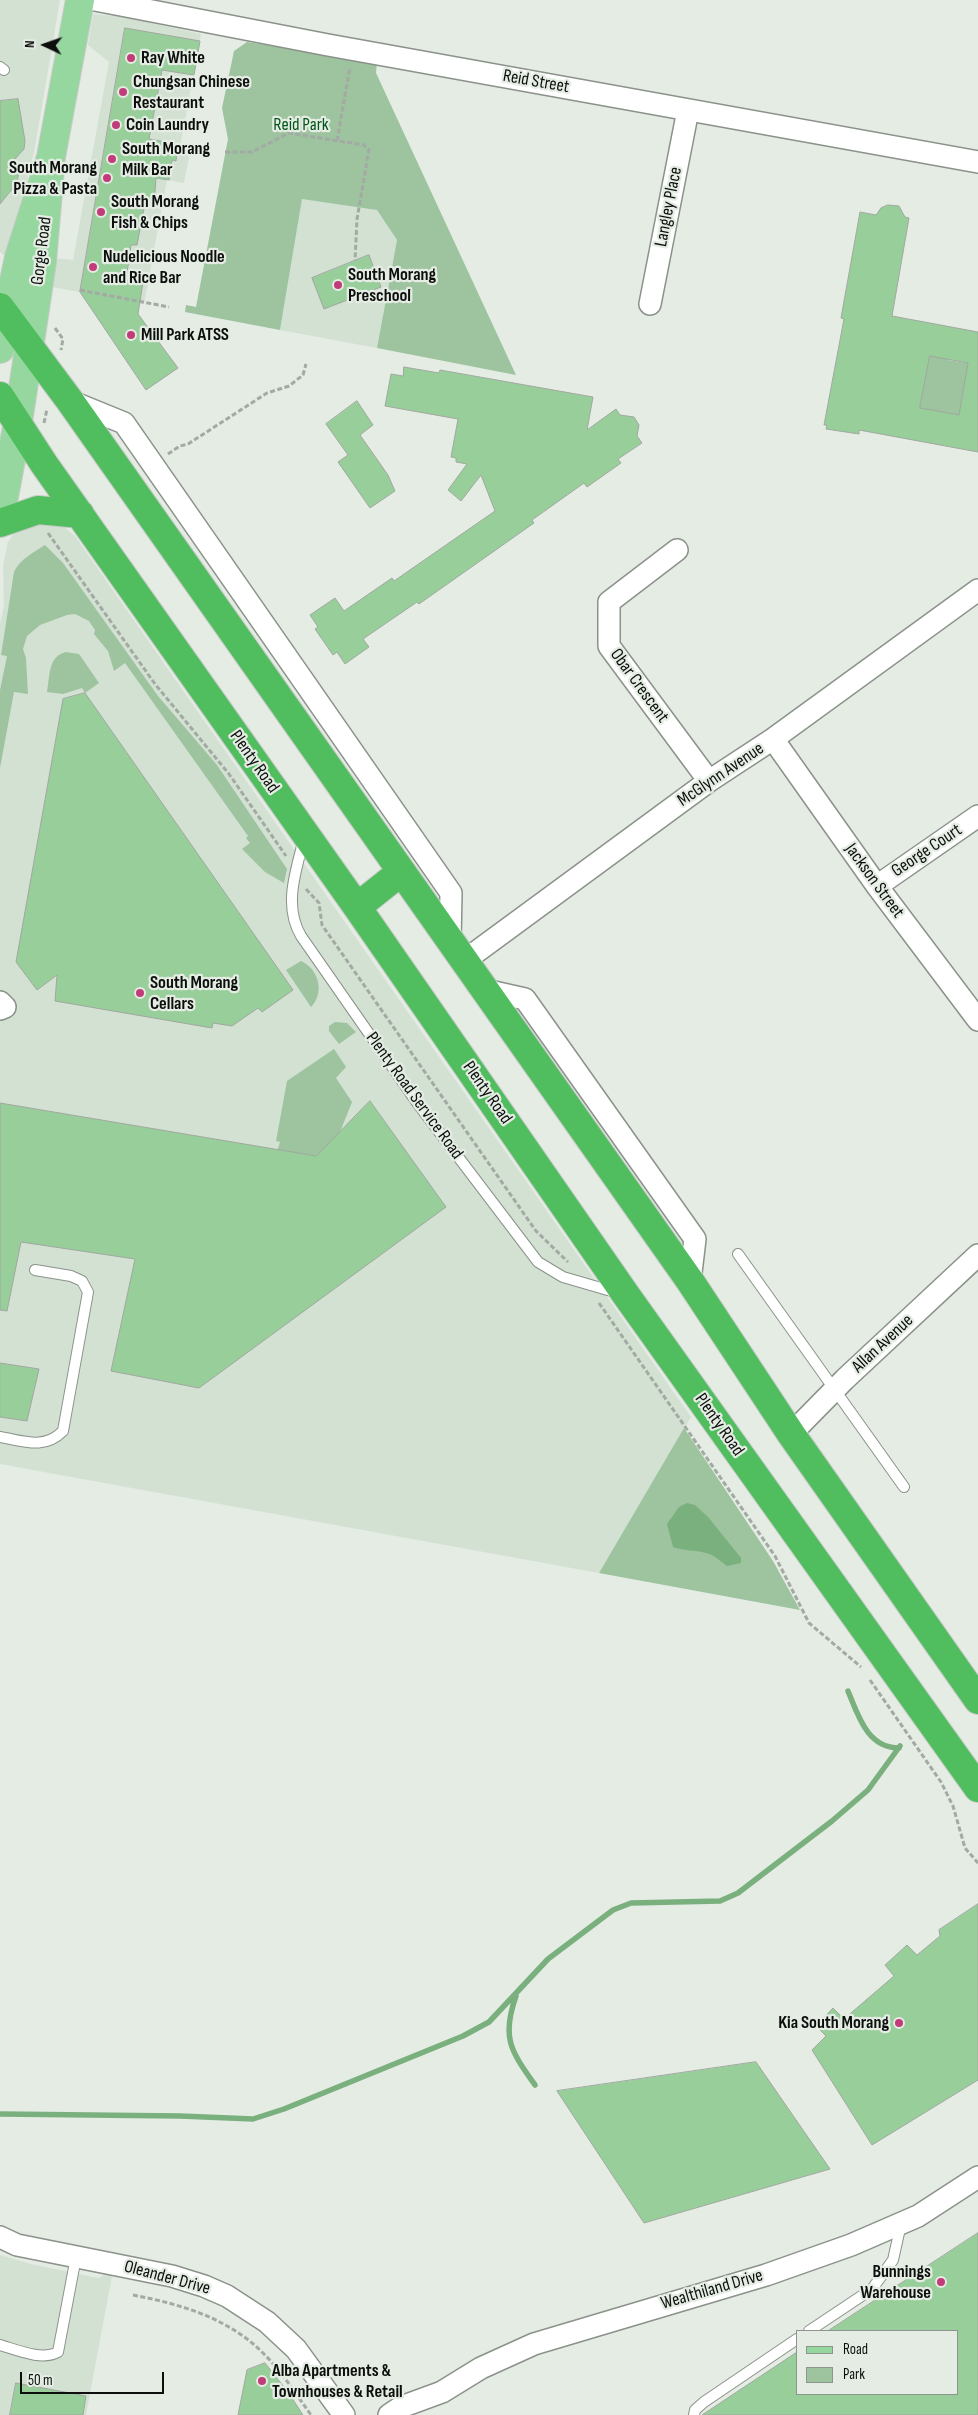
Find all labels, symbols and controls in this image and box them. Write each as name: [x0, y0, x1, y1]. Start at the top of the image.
north arrow: [20, 20, 70, 70]
text: N: [21, 40, 38, 48]
place label: Ray White: [141, 47, 205, 69]
marker: Ray White: [125, 52, 137, 64]
street label: Reid Street: [501, 66, 571, 98]
place label: Chungsan Chinese Restaurant: [133, 71, 250, 114]
marker: Chungsan Chinese Restaurant: [117, 86, 129, 98]
place label: Coin Laundry: [126, 114, 209, 136]
park label: Reid Park: [273, 114, 329, 136]
marker: Coin Laundry: [110, 119, 122, 131]
place label: South Morang Milk Bar: [122, 138, 210, 180]
marker: South Morang Milk Bar: [106, 153, 118, 165]
place label: South Morang Pizza & Pasta: [9, 157, 97, 200]
street label: Langley Place: [651, 165, 687, 249]
marker: South Morang Pizza & Pasta: [101, 172, 113, 184]
place label: South Morang Fish & Chips: [111, 191, 199, 233]
marker: South Morang Fish & Chips: [95, 206, 107, 218]
street label: Gorge Road: [27, 216, 57, 286]
place label: Nudelicious Noodle and Rice Bar: [103, 246, 225, 288]
marker: Nudelicious Noodle and Rice Bar: [87, 261, 99, 273]
place label: South Morang Preschool: [348, 264, 436, 306]
marker: South Morang Preschool: [332, 279, 344, 291]
place label: Mill Park ATSS: [141, 324, 229, 346]
marker: Mill Park ATSS: [125, 329, 137, 341]
street label: Obar Crescent: [605, 645, 673, 727]
street label: Plenty Road: [225, 727, 283, 797]
street label: McGlynn Avenue: [674, 738, 768, 812]
street label: George Court: [888, 820, 966, 882]
street label: Jackson Street: [840, 839, 908, 923]
place label: South Morang Cellars: [150, 972, 238, 1014]
marker: South Morang Cellars: [134, 987, 146, 999]
street label: Plenty Road Service Road: [361, 1028, 467, 1164]
street label: Plenty Road: [458, 1058, 516, 1128]
street label: Allan Avenue: [848, 1310, 918, 1378]
street label: Plenty Road: [690, 1390, 748, 1460]
place label: Kia South Morang: [778, 2012, 889, 2034]
marker: Kia South Morang: [893, 2017, 905, 2029]
street label: Oleander Drive: [122, 2256, 212, 2300]
place label: Bunnings Warehouse: [860, 2261, 931, 2304]
street label: Wealthiland Drive: [658, 2265, 766, 2315]
marker: Bunnings Warehouse: [935, 2276, 947, 2288]
legend: [796, 2330, 958, 2395]
text: Road: [843, 2340, 868, 2359]
place label: Alba Apartments & Townhouses & Retail: [272, 2360, 403, 2402]
scale bar: [22, 2362, 166, 2394]
text: Park: [843, 2365, 865, 2384]
text: 50 m: [28, 2371, 53, 2390]
marker: Alba Apartments & Townhouses & Retail: [256, 2375, 268, 2387]

